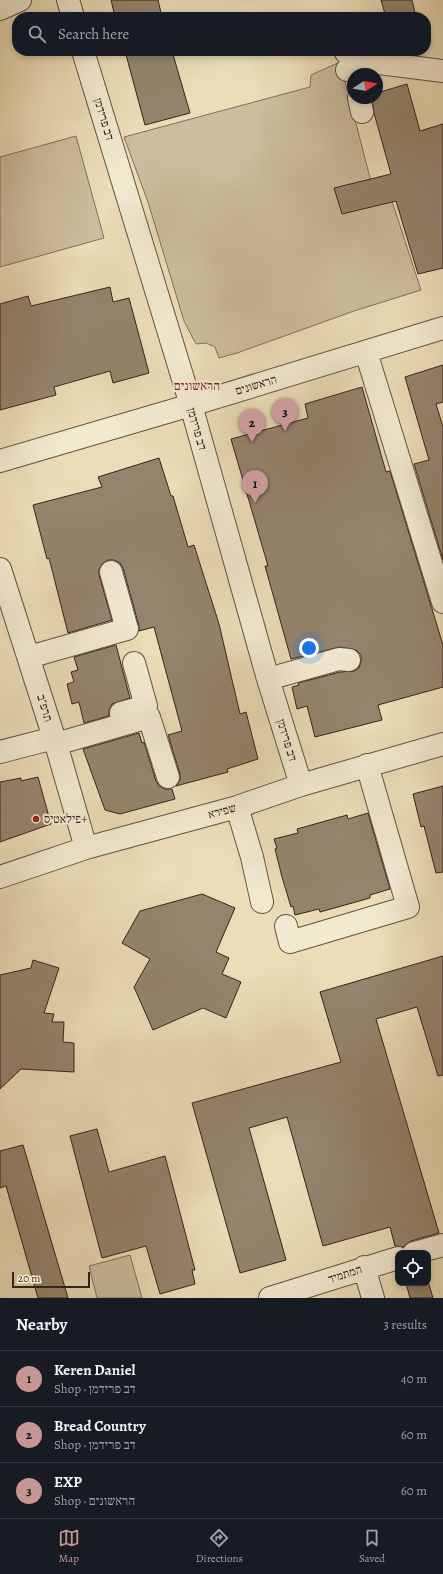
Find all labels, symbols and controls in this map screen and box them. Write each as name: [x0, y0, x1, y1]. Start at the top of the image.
search box: [12, 12, 431, 56]
icon: search: [26, 23, 48, 45]
text: Search here: [58, 24, 129, 44]
north arrow: [347, 68, 383, 104]
street label: דב פרידמן: [90, 96, 118, 142]
street label: הראשונים: [233, 371, 279, 399]
district label: הראשונים: [174, 377, 220, 394]
pin: 3: [272, 398, 298, 431]
street label: דב פרידמן: [183, 406, 211, 452]
pin: 2: [239, 409, 265, 442]
pin: 1: [242, 470, 268, 503]
your location: [299, 638, 319, 658]
street label: תרפ"ב: [33, 692, 57, 724]
street label: דב פרידמן: [273, 717, 301, 763]
street label: שפירא: [206, 800, 238, 822]
place label: פילאטיס+: [44, 811, 87, 827]
marker: פילאטיס+: [31, 814, 41, 824]
map controls: [395, 1250, 431, 1286]
button: locate: [395, 1250, 431, 1286]
street label: המתמיד: [326, 1261, 364, 1287]
scale bar: [12, 1270, 90, 1289]
text: 20 m: [18, 1271, 40, 1286]
text: Nearby: [16, 1313, 67, 1336]
text: 3 results: [383, 1316, 427, 1333]
text: Keren Daniel: [54, 1360, 135, 1380]
text: 1: [27, 1370, 31, 1387]
text: 40 m: [401, 1370, 427, 1387]
text: Shop · דב פרידמן: [54, 1380, 136, 1397]
text: Bread Country: [54, 1416, 146, 1436]
text: 2: [26, 1426, 32, 1443]
text: 60 m: [401, 1426, 427, 1443]
text: Shop · דב פרידמן: [54, 1436, 136, 1453]
text: EXP: [54, 1472, 82, 1492]
text: 3: [26, 1482, 32, 1499]
text: 60 m: [401, 1482, 427, 1499]
text: Shop · הראשונים: [54, 1492, 135, 1509]
tab: Map: [58, 1527, 80, 1566]
tab: Directions: [196, 1527, 243, 1566]
tab: Saved: [359, 1527, 385, 1566]

